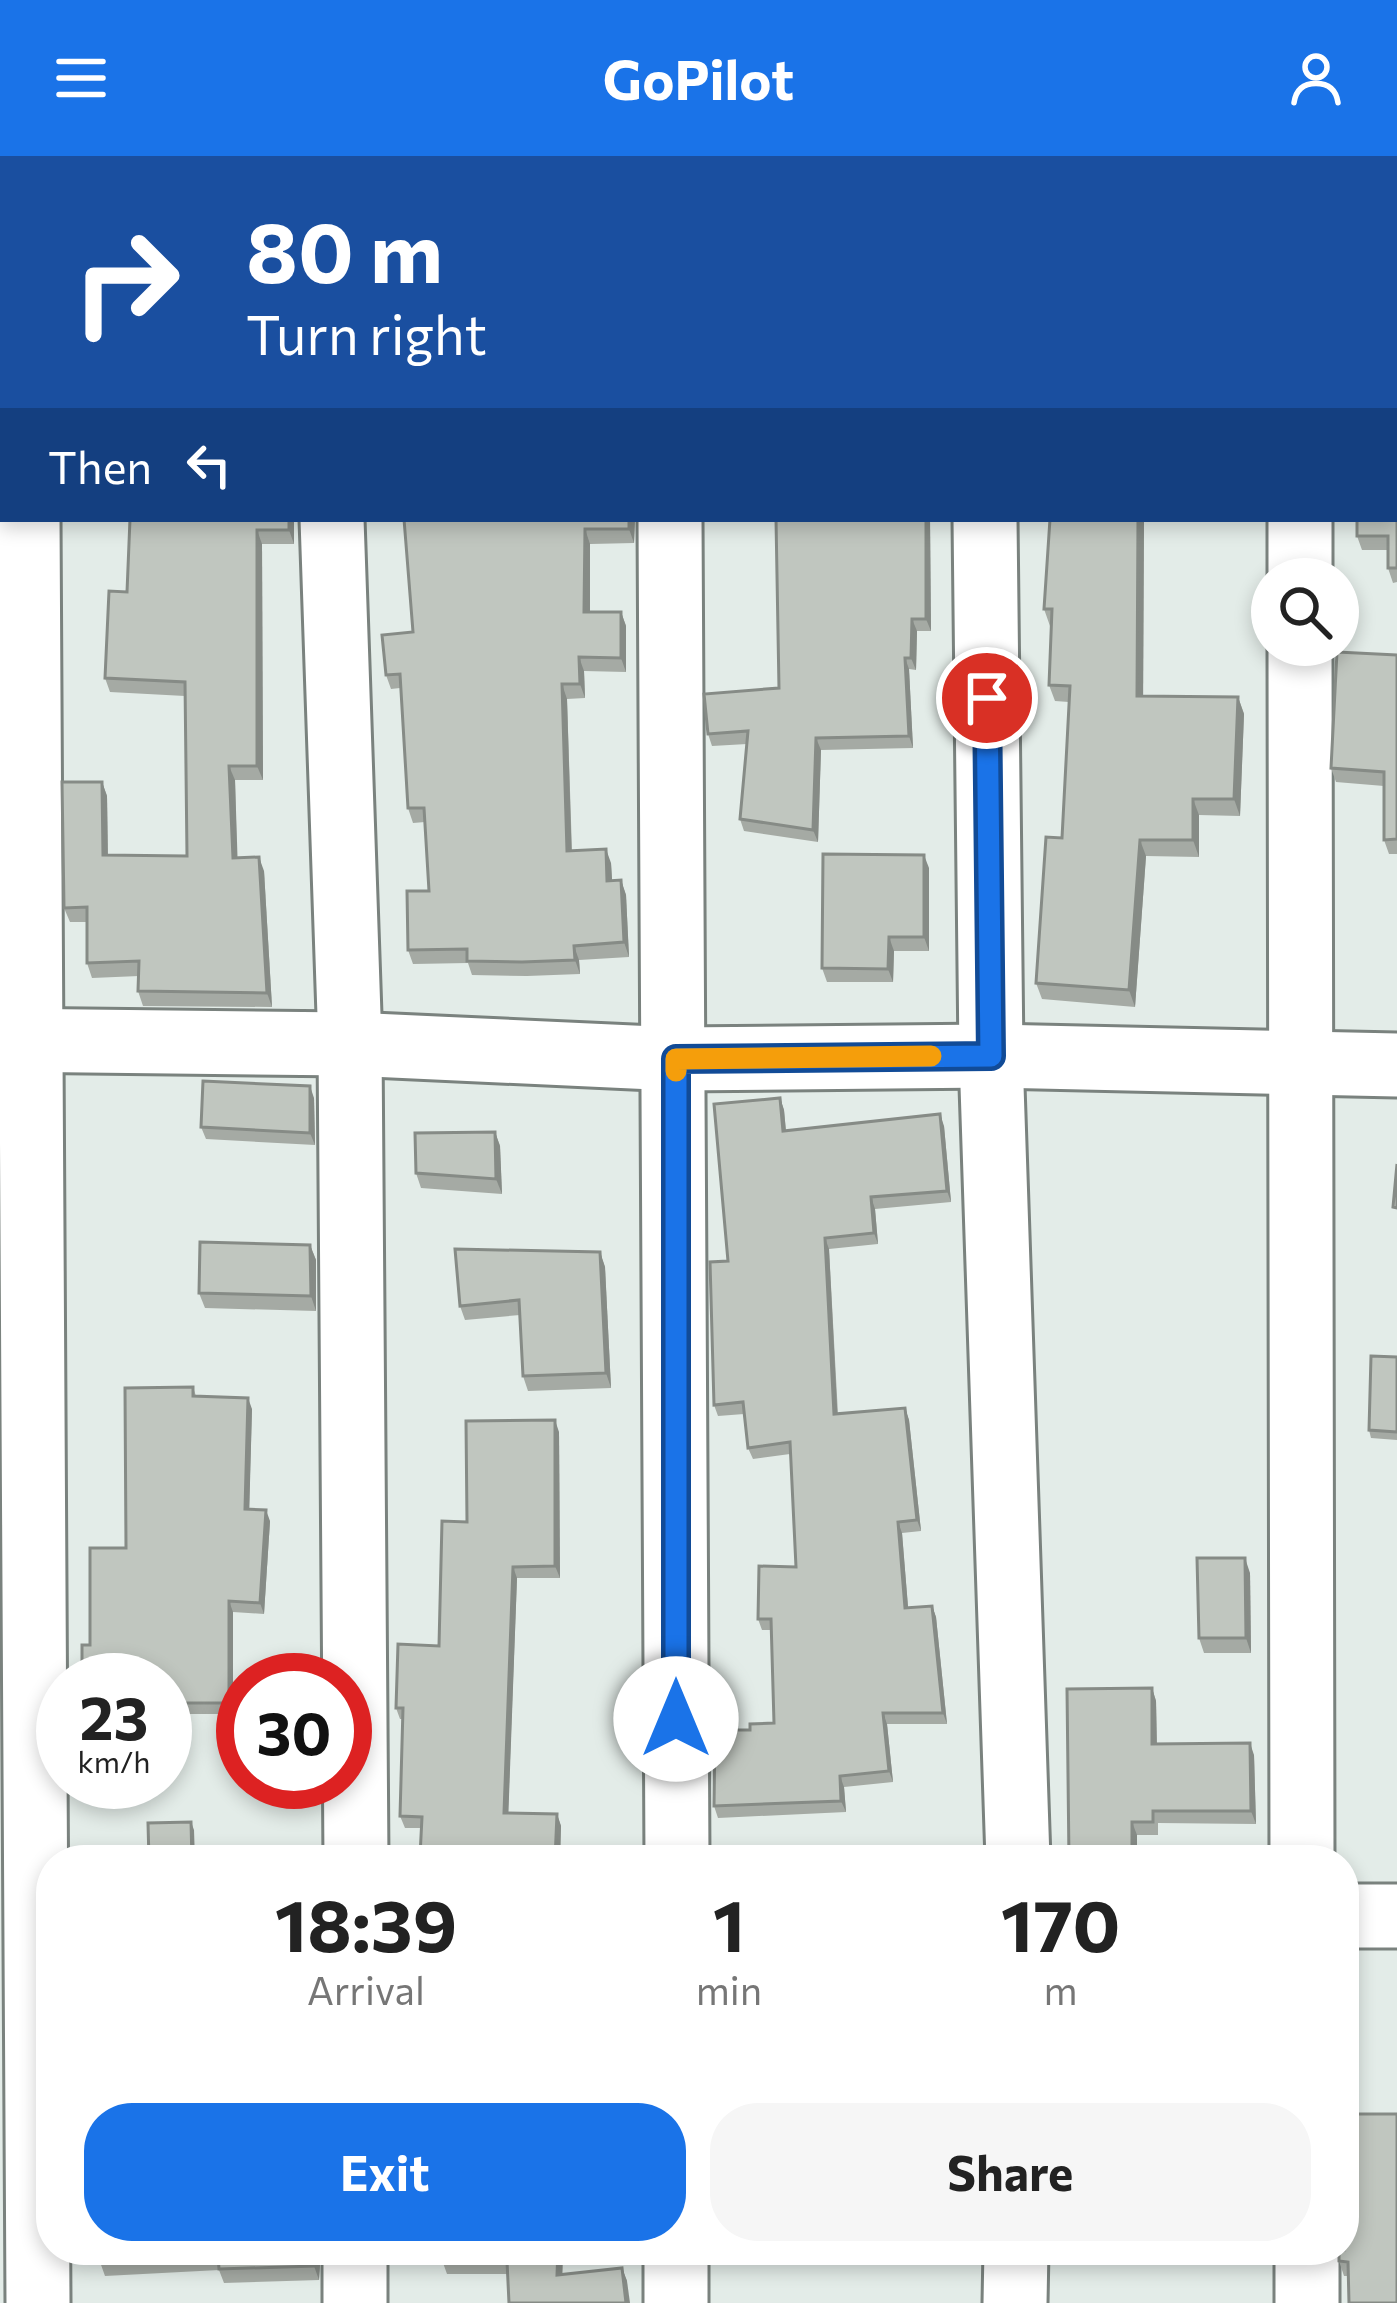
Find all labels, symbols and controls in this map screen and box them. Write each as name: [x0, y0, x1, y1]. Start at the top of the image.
icon: menu: [48, 45, 114, 111]
text: GoPilot: [603, 45, 794, 111]
icon: person: [1283, 45, 1349, 111]
text: 80 m: [246, 198, 443, 300]
icon: right: [48, 204, 204, 360]
text: Turn right: [246, 300, 487, 366]
icon: left: [176, 432, 242, 498]
text: Then: [48, 438, 152, 493]
map controls: [1251, 558, 1359, 666]
button: search: [1251, 558, 1359, 666]
pin: [936, 647, 1038, 749]
icon: arrive: [954, 665, 1020, 731]
speed limit sign: 30: [216, 1653, 372, 1809]
position arrow: [613, 1656, 739, 1782]
text: 23: [79, 1679, 149, 1752]
text: km/h: [78, 1742, 150, 1779]
text: 18:39: [275, 1879, 457, 1967]
text: 1: [713, 1879, 745, 1967]
text: 170: [1001, 1879, 1120, 1967]
text: Arrival: [307, 1965, 425, 2013]
text: min: [696, 1965, 762, 2013]
text: m: [1044, 1965, 1078, 2013]
button: Exit: [84, 2103, 686, 2241]
button: Share: [710, 2103, 1311, 2241]

